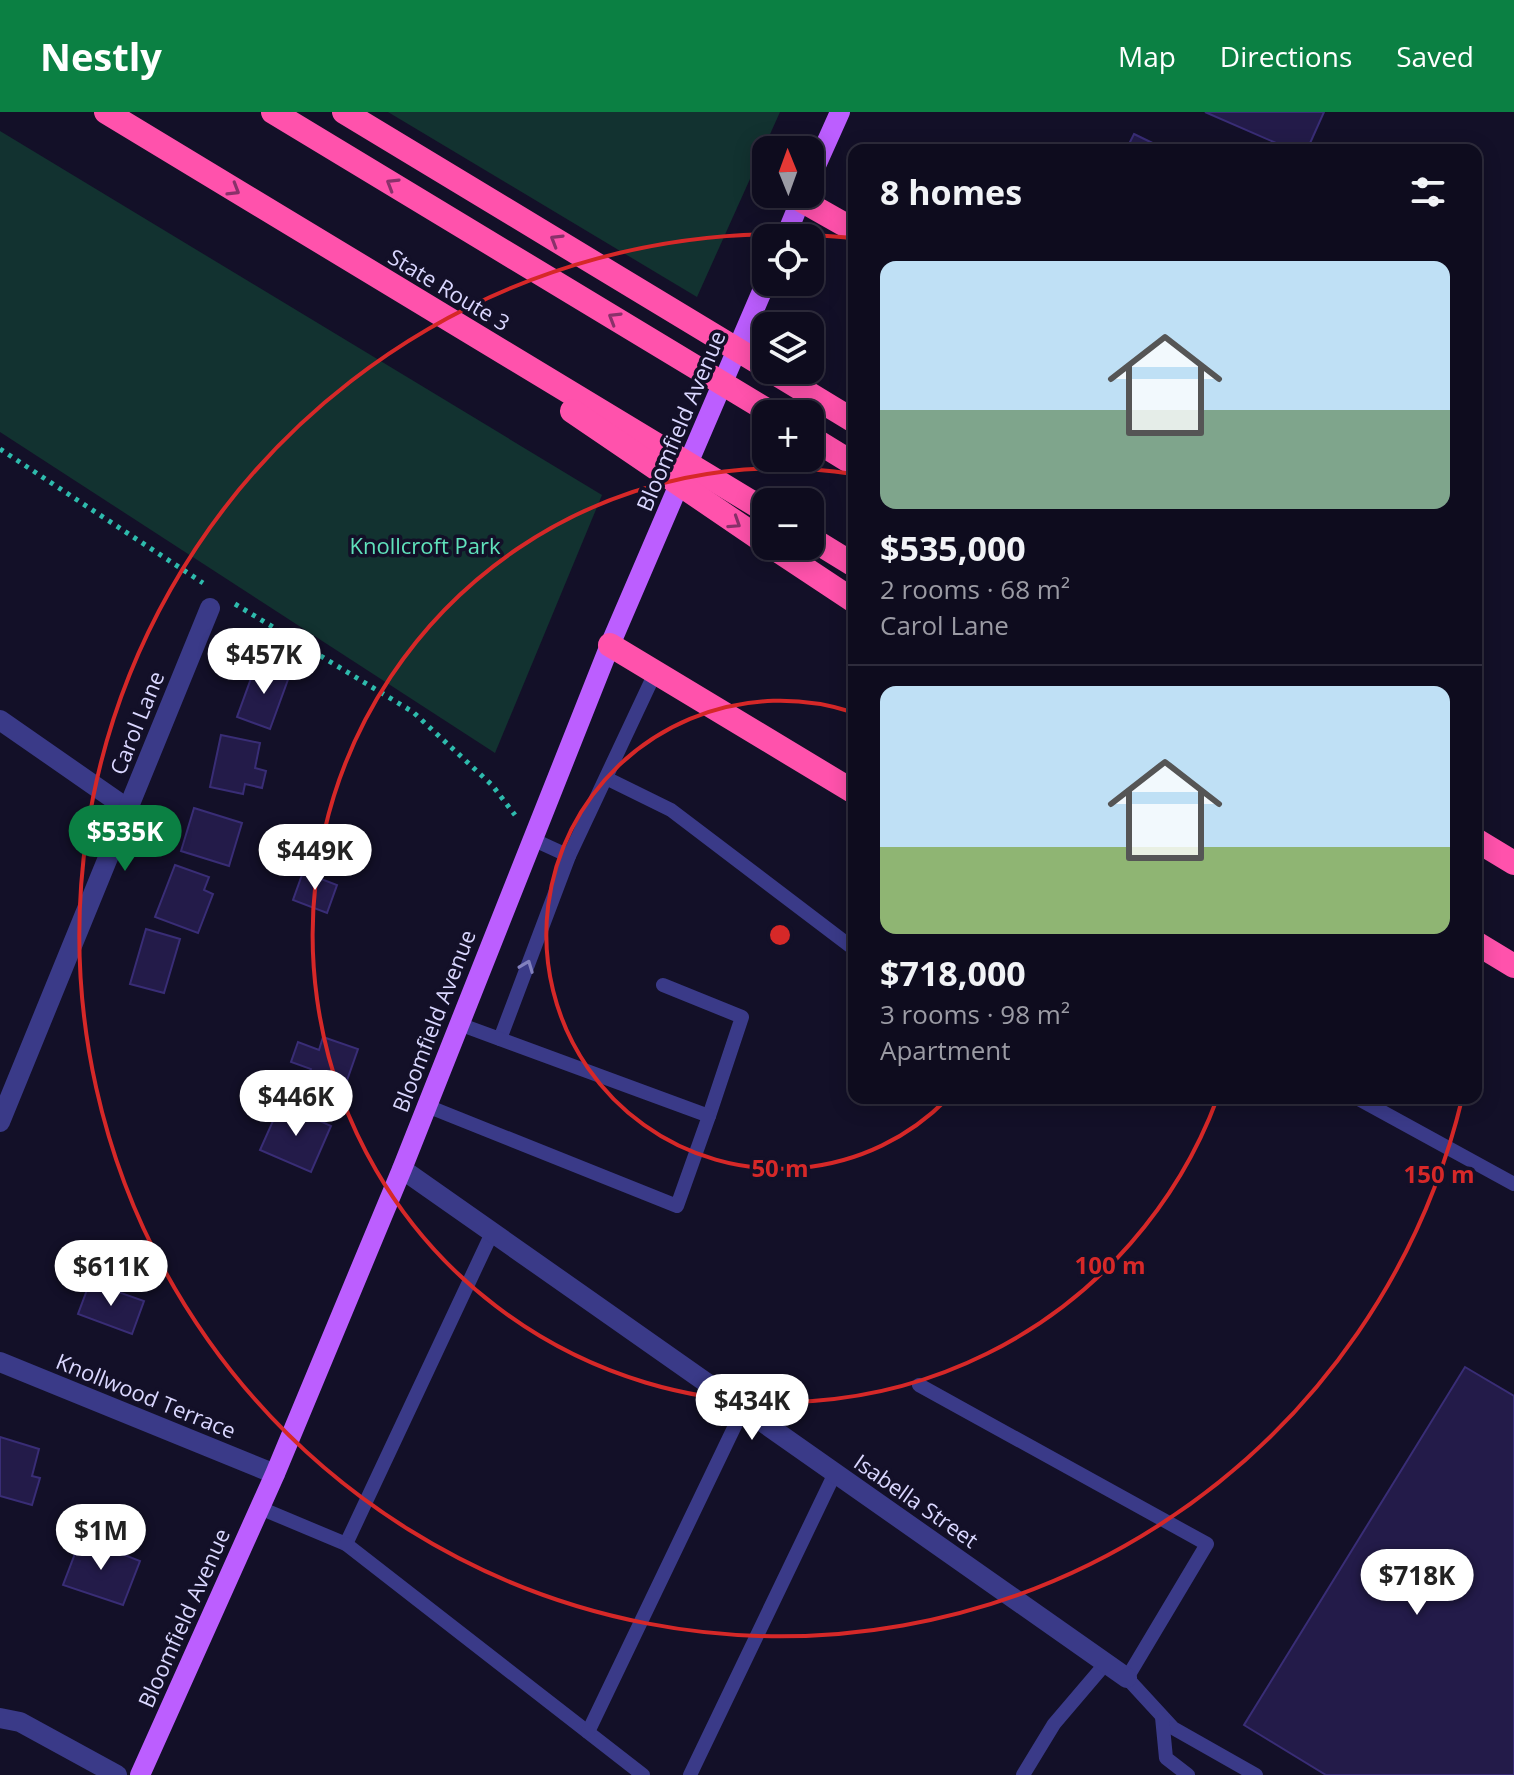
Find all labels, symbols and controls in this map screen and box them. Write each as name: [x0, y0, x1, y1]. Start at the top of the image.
text: Nestly: [40, 30, 162, 82]
text: Map: [1118, 37, 1176, 75]
text: Directions: [1220, 37, 1352, 75]
text: Saved: [1396, 37, 1474, 75]
north arrow: [752, 136, 824, 208]
map controls: [752, 136, 824, 560]
text: 8 homes: [880, 169, 1022, 215]
icon: filters: [1406, 170, 1450, 214]
one-way arrow: [386, 178, 401, 194]
one-way arrow: [226, 180, 240, 195]
button: locate: [752, 224, 824, 296]
one-way arrow: [550, 235, 565, 250]
street label: State Route 3: [383, 241, 516, 337]
button: layers: [752, 312, 824, 384]
one-way arrow: [608, 313, 623, 328]
icon: home: [1093, 313, 1237, 457]
street label: Bloomfield Avenue: [629, 326, 732, 515]
button: +: [752, 400, 824, 472]
button: −: [752, 488, 824, 560]
one-way arrow: [726, 513, 741, 528]
text: $535,000: [880, 525, 1026, 571]
park label: Knollcroft Park: [349, 530, 501, 560]
text: 2 rooms · 68 m²: [880, 571, 1070, 607]
text: Carol Lane: [880, 607, 1009, 643]
pin: $457K: [208, 628, 320, 696]
text: $457K: [226, 636, 302, 672]
street label: Carol Lane: [102, 666, 170, 779]
icon: home: [1093, 738, 1237, 882]
pin: $535K: [69, 805, 181, 873]
text: $535K: [87, 813, 163, 849]
pin: $449K: [259, 824, 371, 892]
text: $449K: [277, 832, 353, 868]
centre of rings: [766, 921, 794, 949]
street label: Bloomfield Avenue: [384, 925, 482, 1116]
text: $718,000: [880, 950, 1026, 996]
one-way arrow: [518, 960, 534, 974]
text: 3 rooms · 98 m²: [880, 996, 1070, 1032]
text: Apartment: [880, 1032, 1011, 1068]
pin: $446K: [240, 1070, 352, 1138]
text: $446K: [258, 1078, 334, 1114]
text: 50 m: [751, 1151, 809, 1184]
text: 150 m: [1404, 1157, 1474, 1190]
pin: $611K: [55, 1240, 167, 1308]
text: $611K: [73, 1248, 149, 1284]
text: 100 m: [1075, 1248, 1145, 1281]
street label: Knollwood Terrace: [52, 1345, 241, 1445]
pin: $434K: [696, 1374, 808, 1442]
text: $434K: [714, 1382, 790, 1418]
street label: Isabella Street: [849, 1446, 985, 1554]
pin: $1M: [62, 1504, 140, 1572]
text: $1M: [74, 1512, 128, 1548]
street label: Bloomfield Avenue: [130, 1523, 236, 1712]
pin: $718K: [1361, 1549, 1473, 1617]
text: $718K: [1379, 1557, 1455, 1593]

